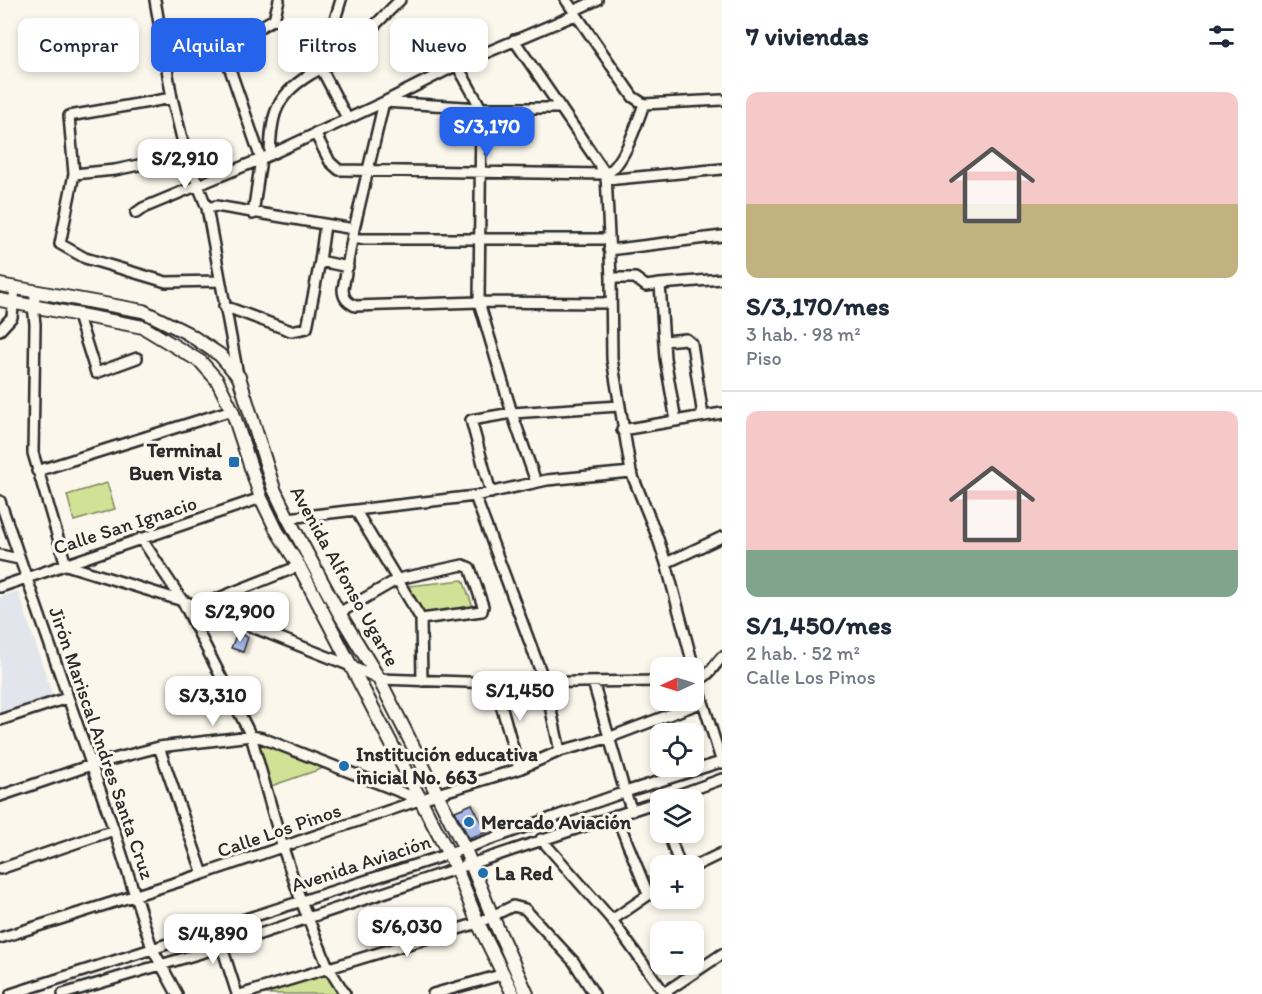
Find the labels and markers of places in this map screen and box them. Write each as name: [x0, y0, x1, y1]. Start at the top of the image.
pin: S/3,170: [432, 107, 542, 158]
pin: S/2,910: [130, 139, 240, 190]
place label: Terminal Buen Vista: [129, 438, 223, 485]
marker: Terminal Buen Vista: [227, 455, 241, 469]
pin: S/2,900: [185, 592, 295, 643]
pin: S/1,450: [465, 671, 575, 722]
pin: S/3,310: [158, 676, 268, 727]
place label: Institución educativa inicial No. 663: [356, 742, 538, 789]
marker: Institución educativa inicial No. 663: [337, 759, 351, 773]
place label: Mercado Aviación: [481, 810, 632, 834]
marker: Mercado Aviación: [462, 815, 476, 829]
place label: La Red: [495, 861, 554, 885]
marker: La Red: [476, 866, 490, 880]
pin: S/6,030: [352, 907, 462, 958]
pin: S/4,890: [158, 914, 268, 965]

